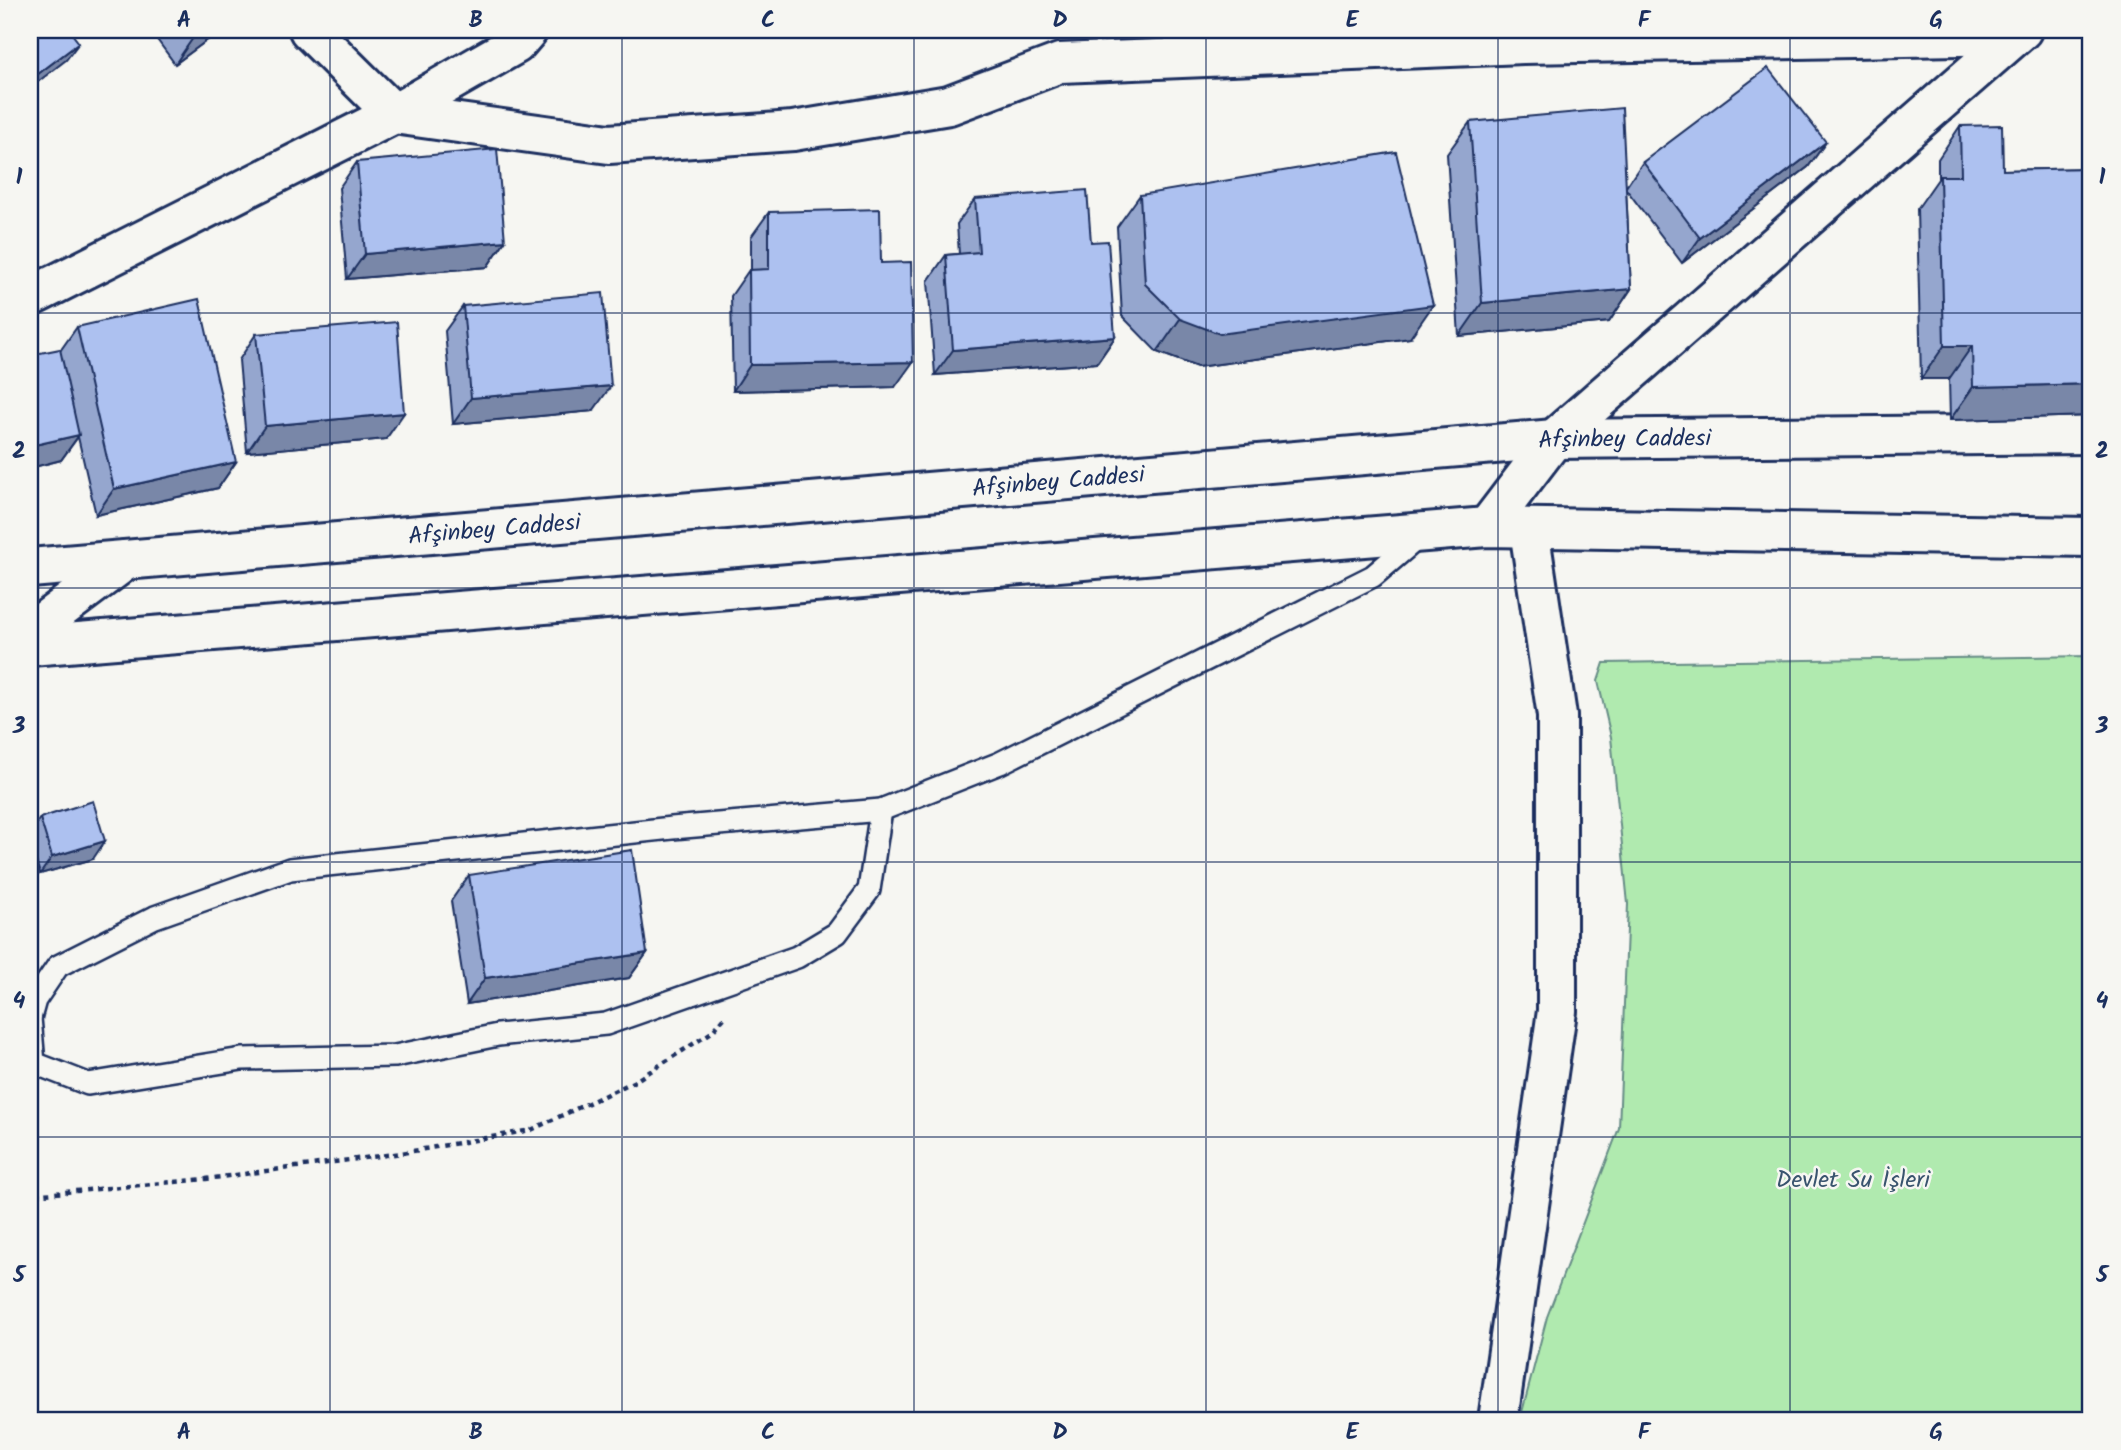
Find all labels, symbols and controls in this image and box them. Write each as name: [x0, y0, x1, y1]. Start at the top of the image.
text: A: [177, 3, 191, 39]
text: B: [469, 3, 483, 39]
text: C: [761, 3, 775, 39]
text: D: [1052, 3, 1068, 39]
text: E: [1346, 3, 1360, 39]
text: F: [1638, 3, 1652, 39]
text: G: [1929, 3, 1943, 39]
text: 1: [16, 160, 23, 196]
text: 1: [2099, 160, 2106, 196]
street label: Afşinbey Caddesi: [1537, 420, 1713, 461]
text: 2: [12, 434, 26, 470]
text: 2: [2095, 434, 2109, 470]
street label: Afşinbey Caddesi: [971, 456, 1148, 509]
street label: Afşinbey Caddesi: [407, 503, 584, 557]
text: 3: [12, 709, 26, 745]
text: 3: [2095, 709, 2109, 745]
text: 4: [13, 984, 26, 1020]
text: 4: [2096, 984, 2109, 1020]
park label: Devlet Su İşleri: [1776, 1161, 1931, 1200]
text: 5: [12, 1258, 27, 1294]
text: 5: [2095, 1258, 2110, 1294]
text: A: [177, 1415, 191, 1450]
text: B: [469, 1415, 483, 1450]
text: C: [761, 1415, 775, 1450]
text: D: [1052, 1415, 1068, 1450]
text: E: [1346, 1415, 1360, 1450]
text: F: [1638, 1415, 1652, 1450]
text: G: [1929, 1415, 1943, 1450]

